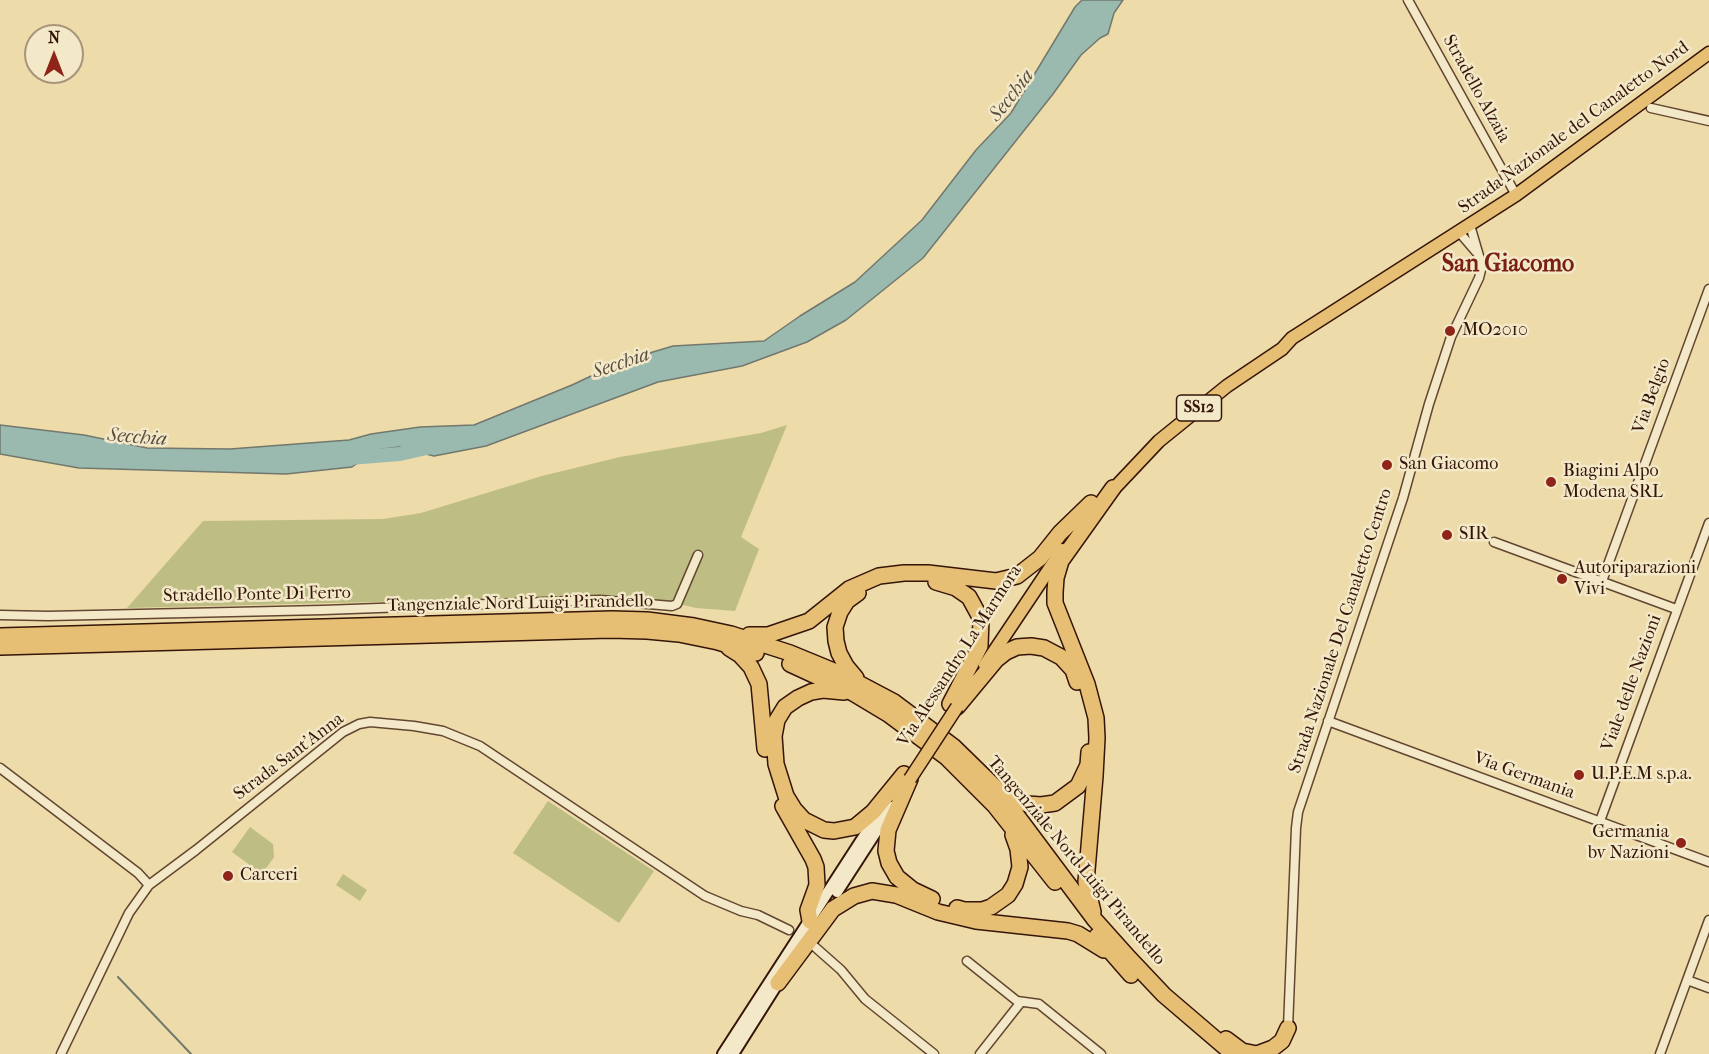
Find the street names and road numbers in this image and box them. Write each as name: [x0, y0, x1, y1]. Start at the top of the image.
street label: Stradello Alzaia: [1438, 31, 1514, 147]
street label: Strada Nazionale del Canaletto Nord: [1455, 37, 1693, 219]
street label: Via Belgio: [1628, 355, 1676, 437]
road number: SS12: [1176, 395, 1222, 421]
street label: Strada Nazionale Del Canaletto Centro: [1285, 486, 1397, 776]
street label: Via Alessandro La Marmora: [893, 561, 1027, 751]
street label: Stradello Ponte Di Ferro: [163, 583, 351, 607]
street label: Tangenziale Nord Luigi Pirandello: [387, 591, 653, 617]
street label: Viale delle Nazioni: [1597, 612, 1667, 754]
street label: Strada Sant'Anna: [230, 709, 348, 805]
street label: Via Germania: [1471, 748, 1577, 804]
street label: Tangenziale Nord Luigi Pirandello: [982, 752, 1170, 970]

